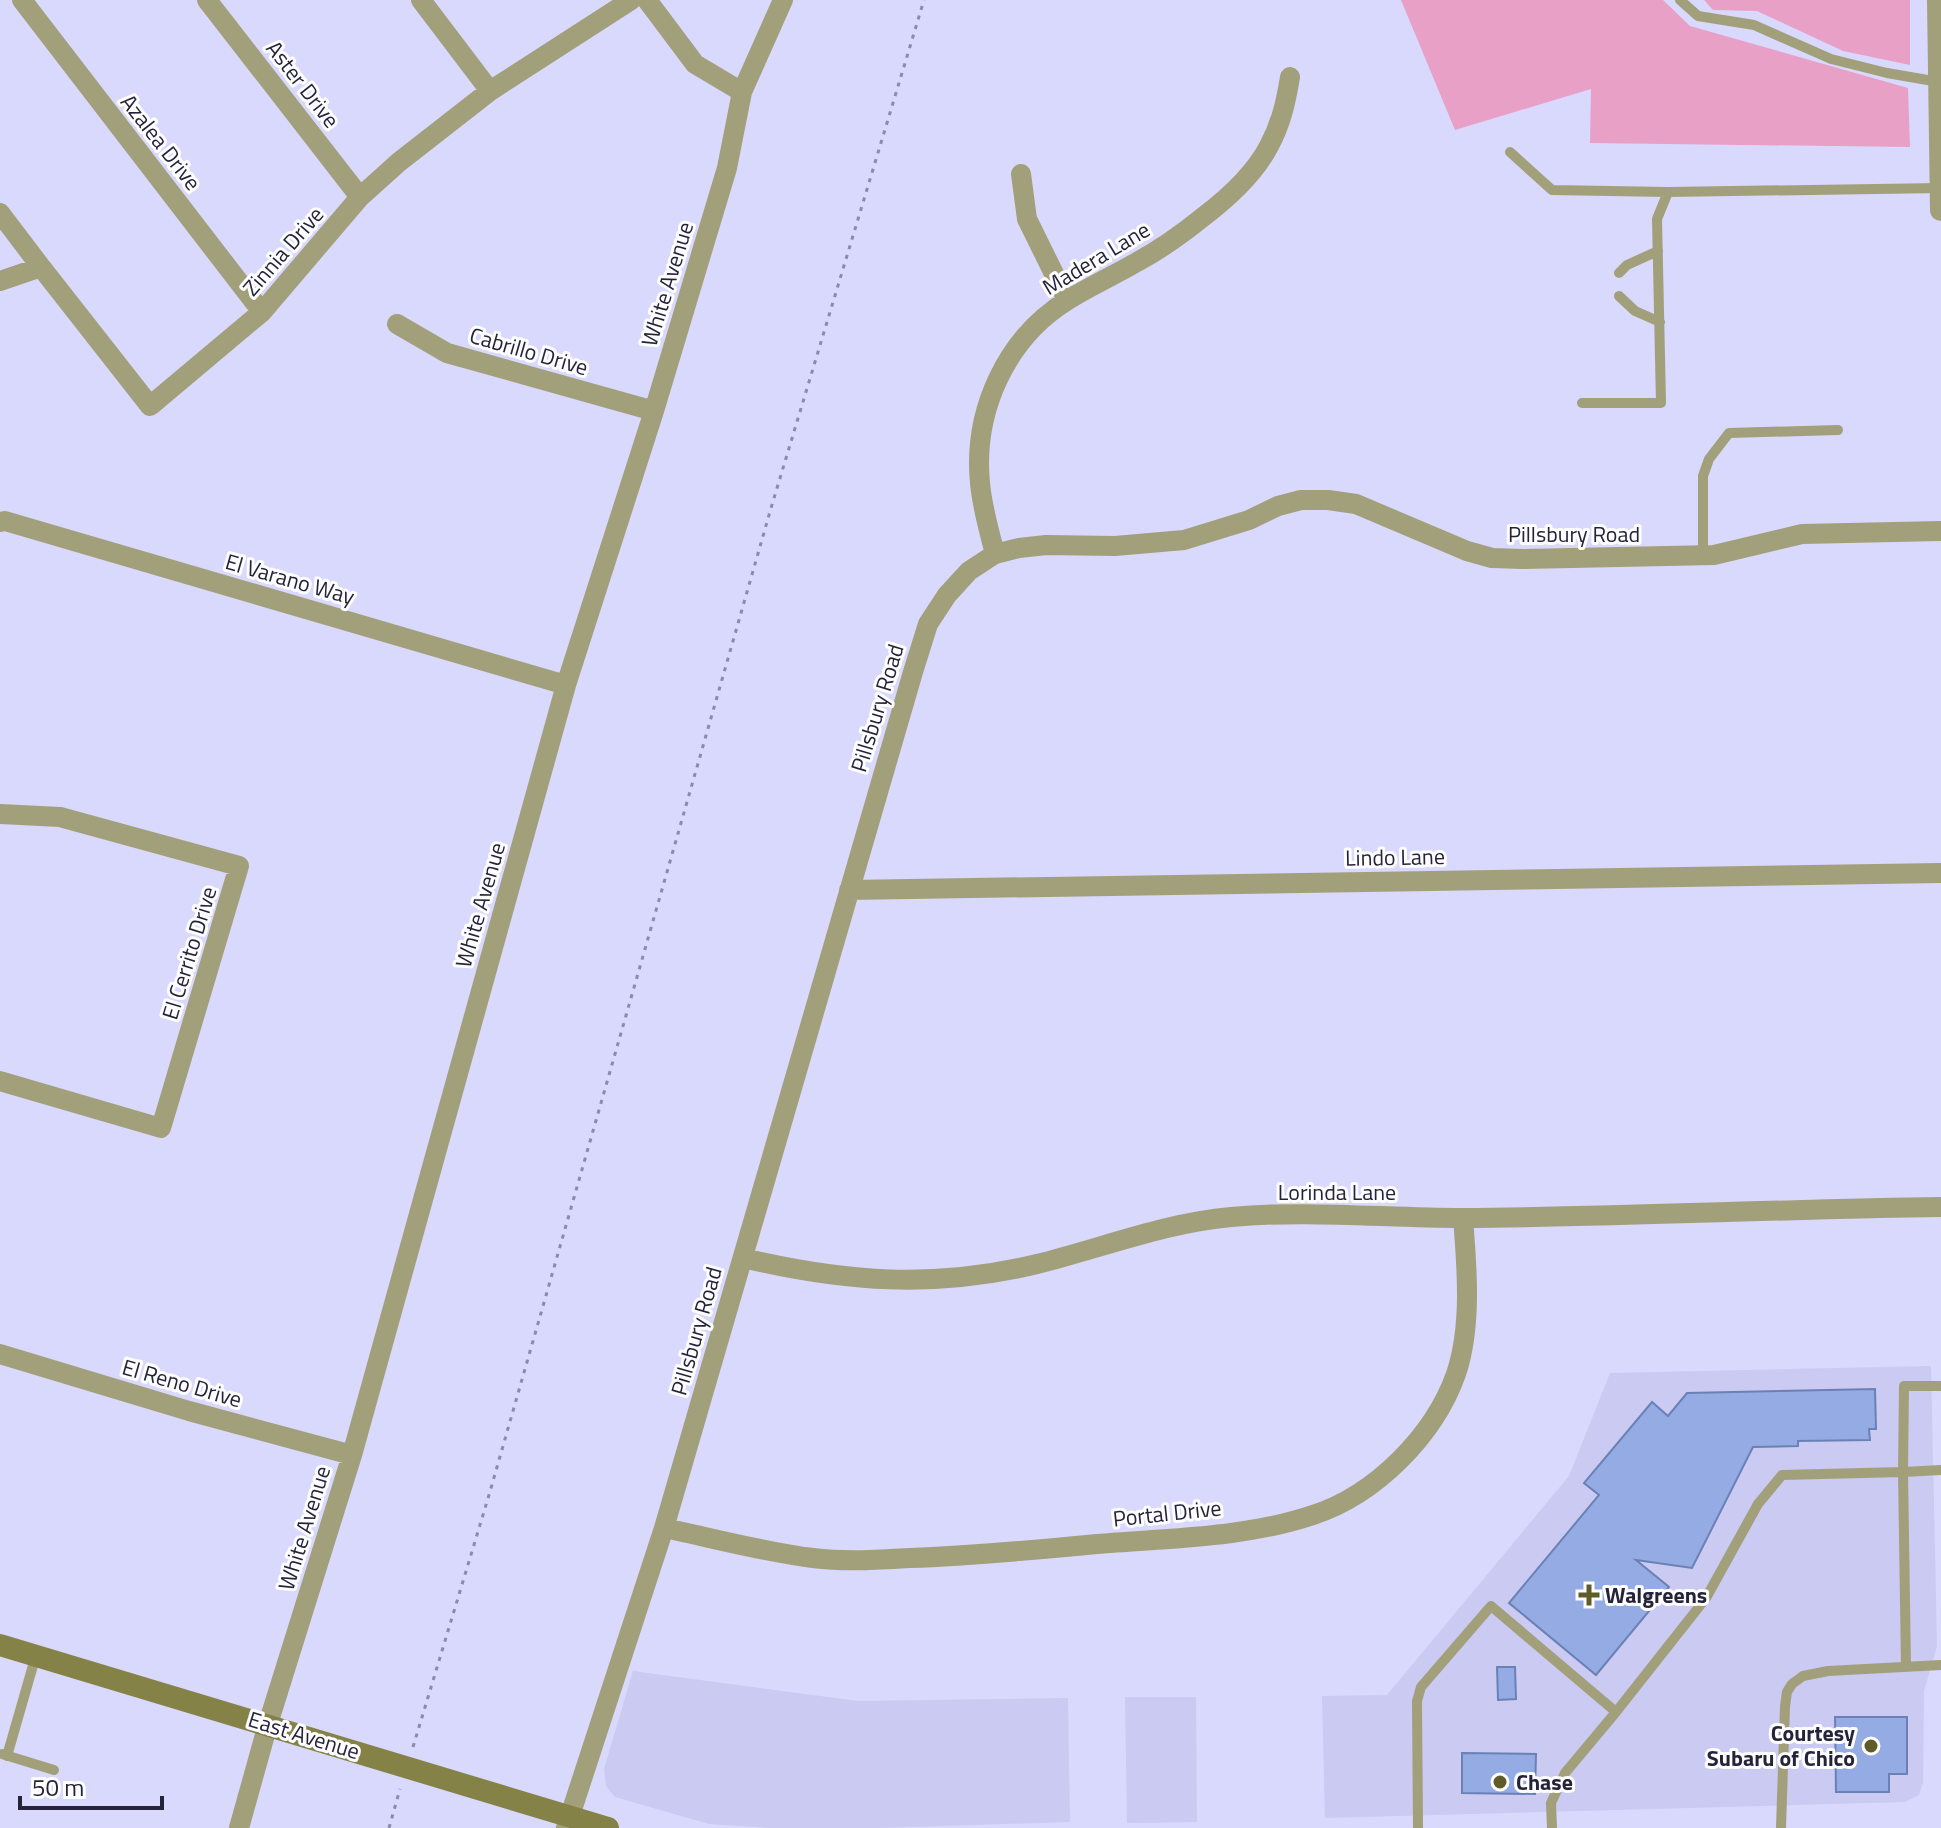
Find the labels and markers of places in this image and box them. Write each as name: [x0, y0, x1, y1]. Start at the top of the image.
place label: Walgreens: [1605, 1578, 1707, 1612]
marker: Walgreens: [1580, 1586, 1598, 1604]
place label: Courtesy Subaru of Chico: [1707, 1716, 1855, 1775]
marker: Courtesy Subaru of Chico: [1862, 1737, 1880, 1755]
place label: Chase: [1516, 1765, 1573, 1799]
marker: Chase: [1491, 1773, 1509, 1791]

